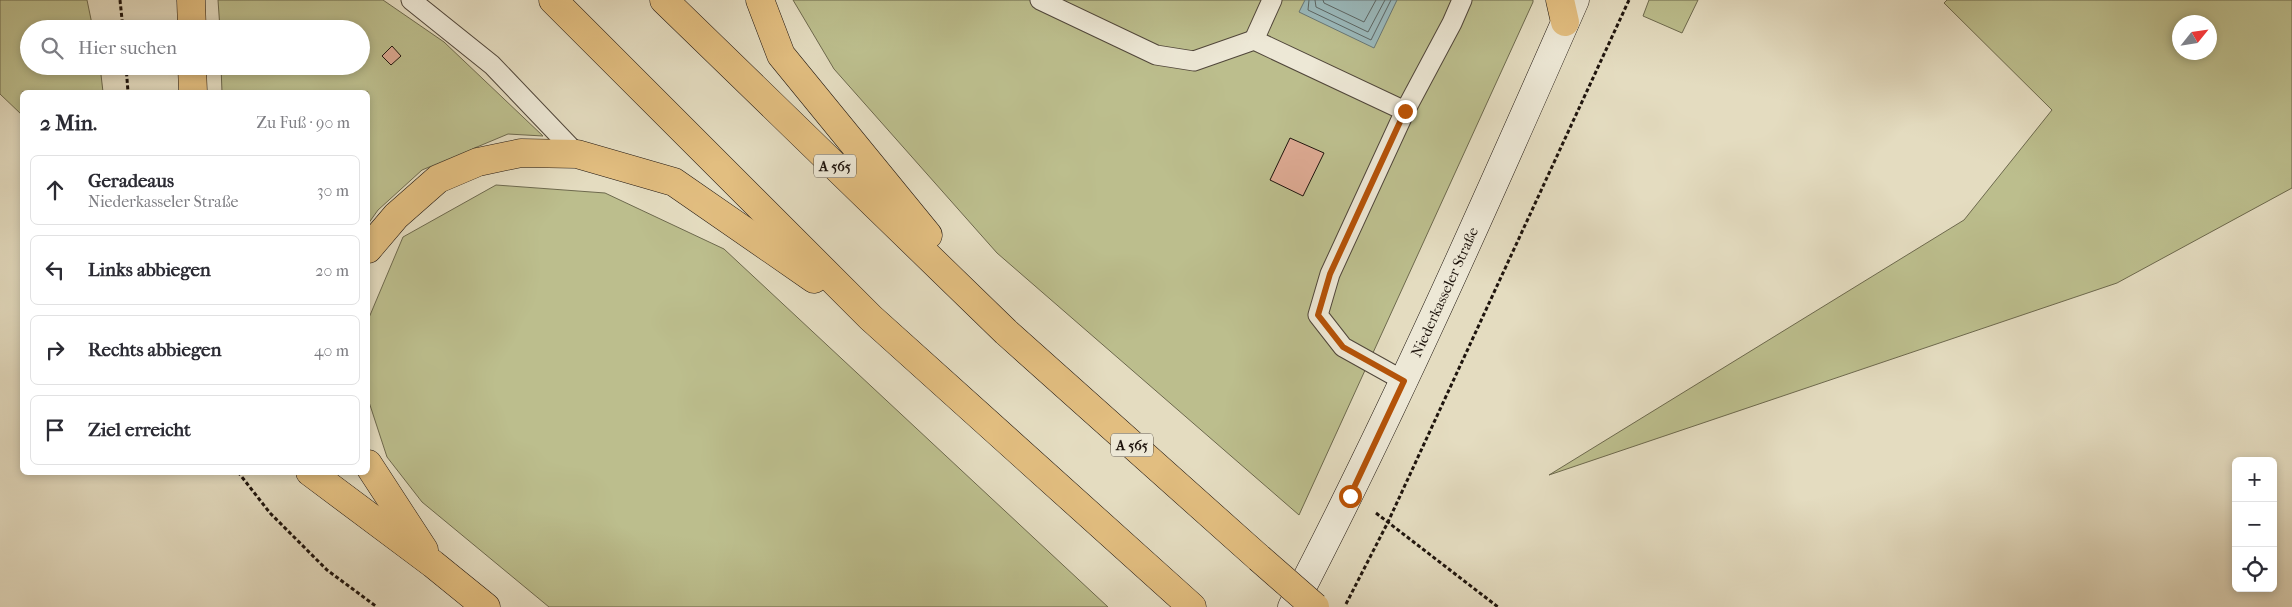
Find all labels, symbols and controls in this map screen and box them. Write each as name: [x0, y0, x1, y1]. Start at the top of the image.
north arrow: [2172, 15, 2217, 60]
search box: [20, 20, 370, 75]
icon: search: [38, 34, 66, 62]
text: Hier suchen: [78, 37, 177, 59]
route end: [1394, 100, 1417, 123]
text: 2 Min.: [40, 111, 97, 135]
text: Zu Fuß · 90 m: [256, 113, 350, 132]
road number: A 565: [814, 154, 856, 178]
text: Geradeaus: [88, 170, 174, 192]
icon: ahead: [41, 176, 69, 204]
text: 30 m: [317, 181, 349, 200]
text: Niederkasseler Straße: [88, 192, 238, 211]
street label: Niederkasseler Straße: [1407, 224, 1482, 360]
icon: left: [41, 256, 69, 284]
text: Links abbiegen: [88, 259, 211, 281]
text: 20 m: [315, 261, 349, 280]
icon: right: [41, 336, 69, 364]
text: Rechts abbiegen: [88, 339, 222, 361]
text: 40 m: [314, 341, 349, 360]
icon: arrive: [41, 416, 69, 444]
text: Ziel erreicht: [88, 419, 191, 441]
road number: A 565: [1111, 434, 1153, 456]
map controls: [2232, 457, 2277, 592]
button: +: [2232, 457, 2277, 502]
route start: [1339, 485, 1362, 508]
button: −: [2232, 502, 2277, 547]
button: locate: [2232, 547, 2277, 592]

